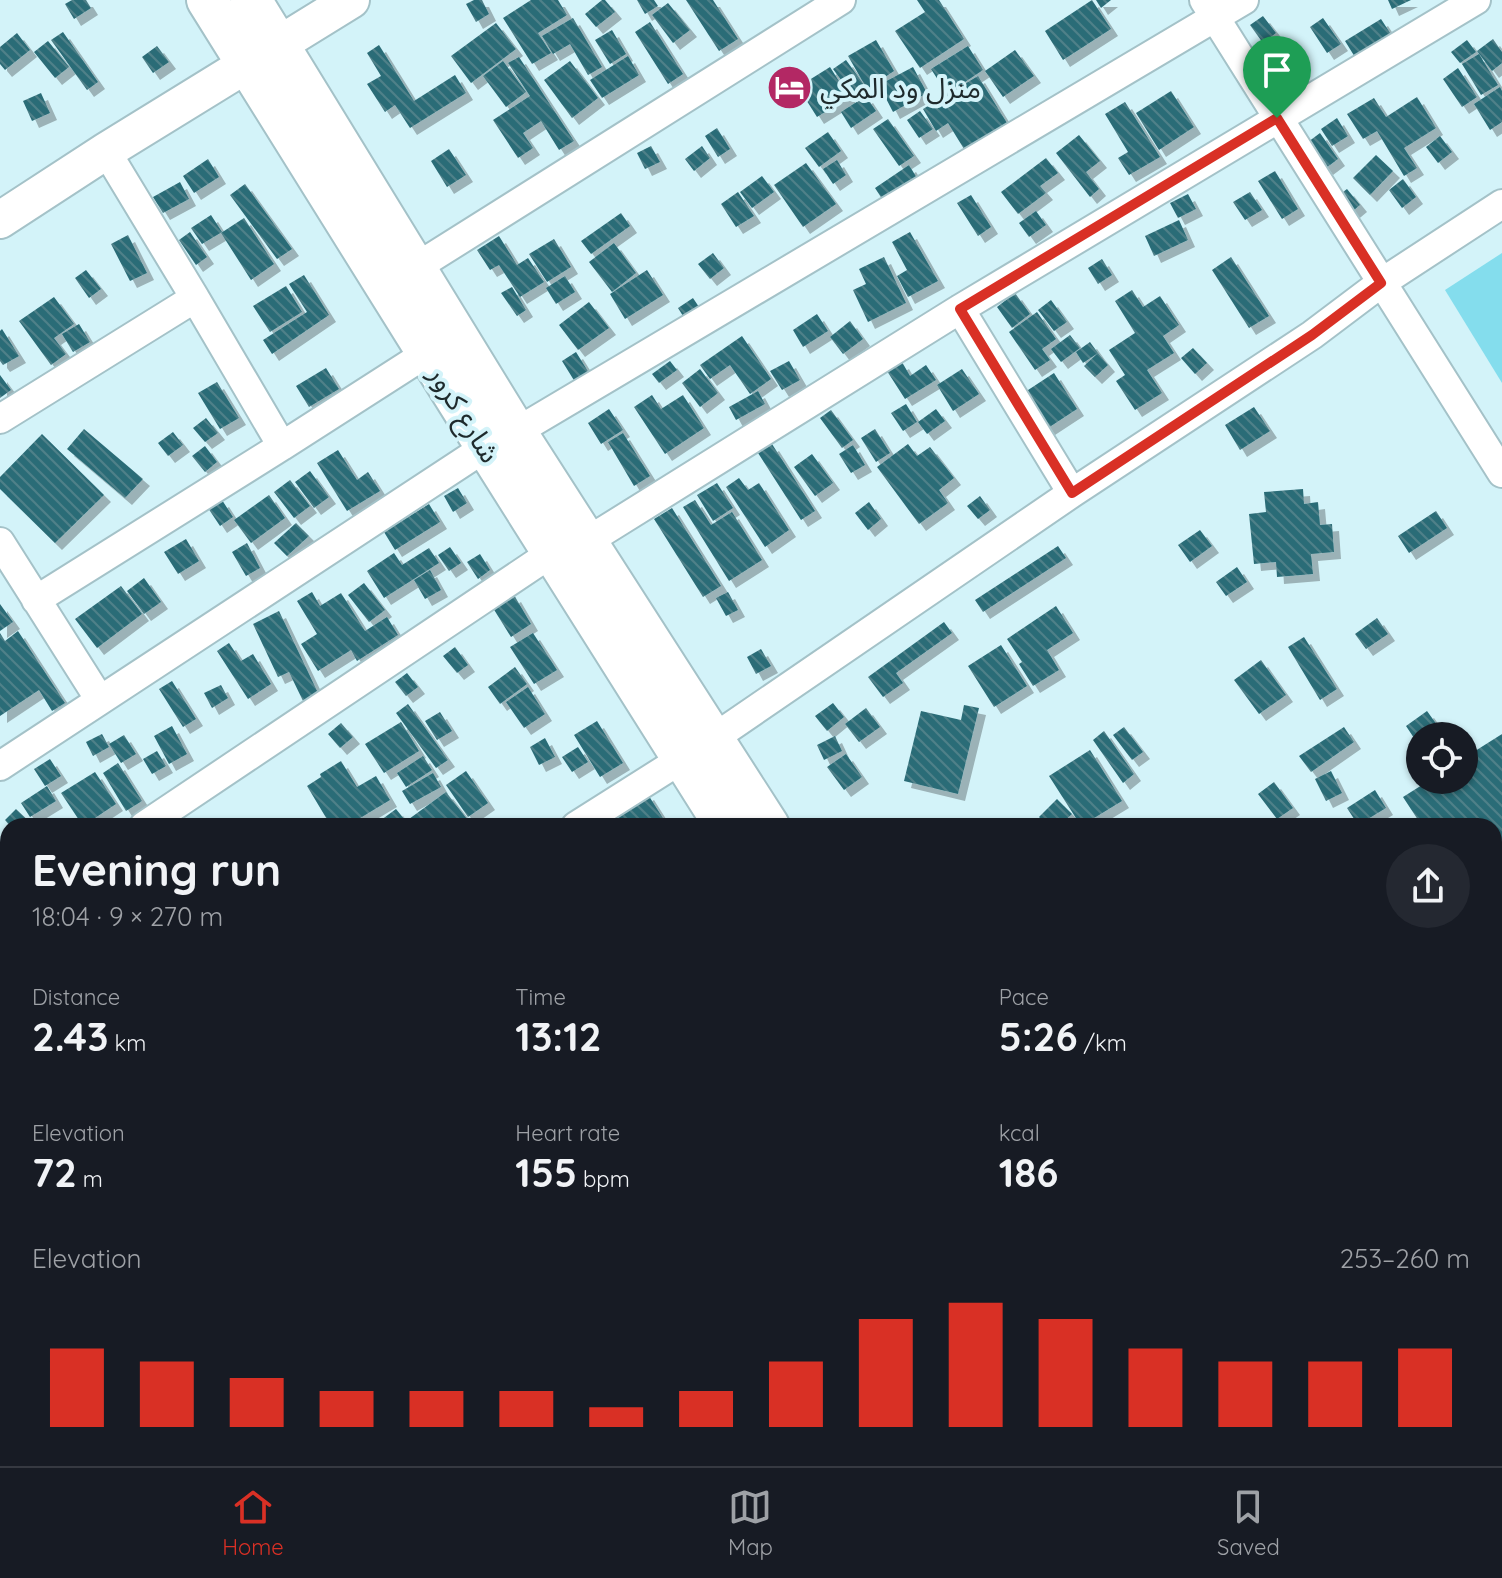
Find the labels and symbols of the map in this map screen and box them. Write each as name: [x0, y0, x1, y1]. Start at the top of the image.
pin: [1243, 36, 1311, 118]
hotel icon: منزل ود المكي: [765, 63, 813, 111]
place label: منزل ود المكي: [820, 70, 981, 109]
street label: شارع كرور: [418, 358, 508, 471]

